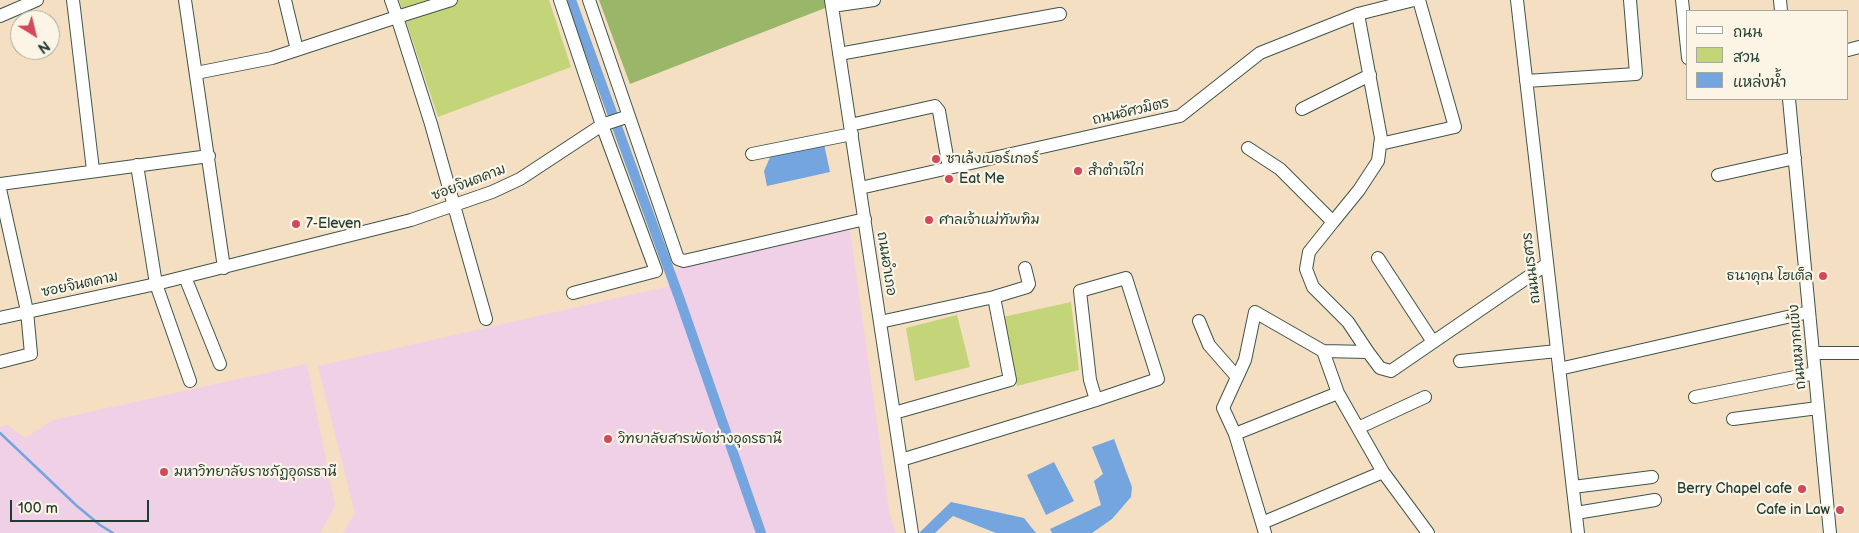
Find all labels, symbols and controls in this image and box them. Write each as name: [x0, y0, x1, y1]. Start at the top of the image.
north arrow: [10, 10, 60, 60]
legend: [1686, 10, 1849, 100]
text: ถนน: [1733, 23, 1762, 42]
text: N: [34, 37, 53, 57]
text: สวน: [1733, 48, 1760, 67]
text: แหล่งน้ำ: [1733, 73, 1787, 92]
street label: ถนนอัศวมิตร: [1091, 95, 1171, 129]
place label: ซาเล้งเบอร์เกอร์: [946, 151, 1039, 167]
marker: ซาเล้งเบอร์เกอร์: [930, 153, 942, 165]
street label: ซอยจินตคาม: [430, 161, 508, 205]
place label: สำตำเจ๊ใก่: [1088, 163, 1144, 179]
marker: สำตำเจ๊ใก่: [1072, 165, 1084, 177]
place label: Eat Me: [959, 171, 1005, 187]
marker: Eat Me: [943, 173, 955, 185]
place label: ศาลเจ้าแม่ทัพทิม: [939, 212, 1040, 228]
marker: ศาลเจ้าแม่ทัพทิม: [923, 214, 935, 226]
place label: 7-Eleven: [306, 216, 361, 232]
marker: 7-Eleven: [290, 218, 302, 230]
street label: ถนนอำเภอ: [873, 231, 899, 297]
street label: ถนนนเรศวร: [1519, 231, 1545, 305]
place label: ธนาคุณ โฮเต็ล: [1727, 268, 1813, 284]
street label: ซอยจินตคาม: [40, 269, 120, 301]
marker: ธนาคุณ โฮเต็ล: [1817, 270, 1829, 282]
street label: ถนนหมากแข้ง: [1786, 304, 1810, 390]
place label: วิทยาลัยสารพัดช่างอุดรธานี: [618, 431, 782, 447]
marker: วิทยาลัยสารพัดช่างอุดรธานี: [602, 433, 614, 445]
place label: มหาวิทยาลัยราชภัฏอุดรธานี: [174, 464, 336, 480]
marker: มหาวิทยาลัยราชภัฏอุดรธานี: [158, 466, 170, 478]
place label: Berry Chapel cafe: [1677, 481, 1792, 497]
marker: Berry Chapel cafe: [1796, 483, 1808, 495]
scale bar: [12, 490, 151, 522]
text: 100 m: [18, 499, 58, 518]
place label: Cafe in Law: [1756, 502, 1830, 518]
marker: Cafe in Law: [1834, 504, 1846, 516]

